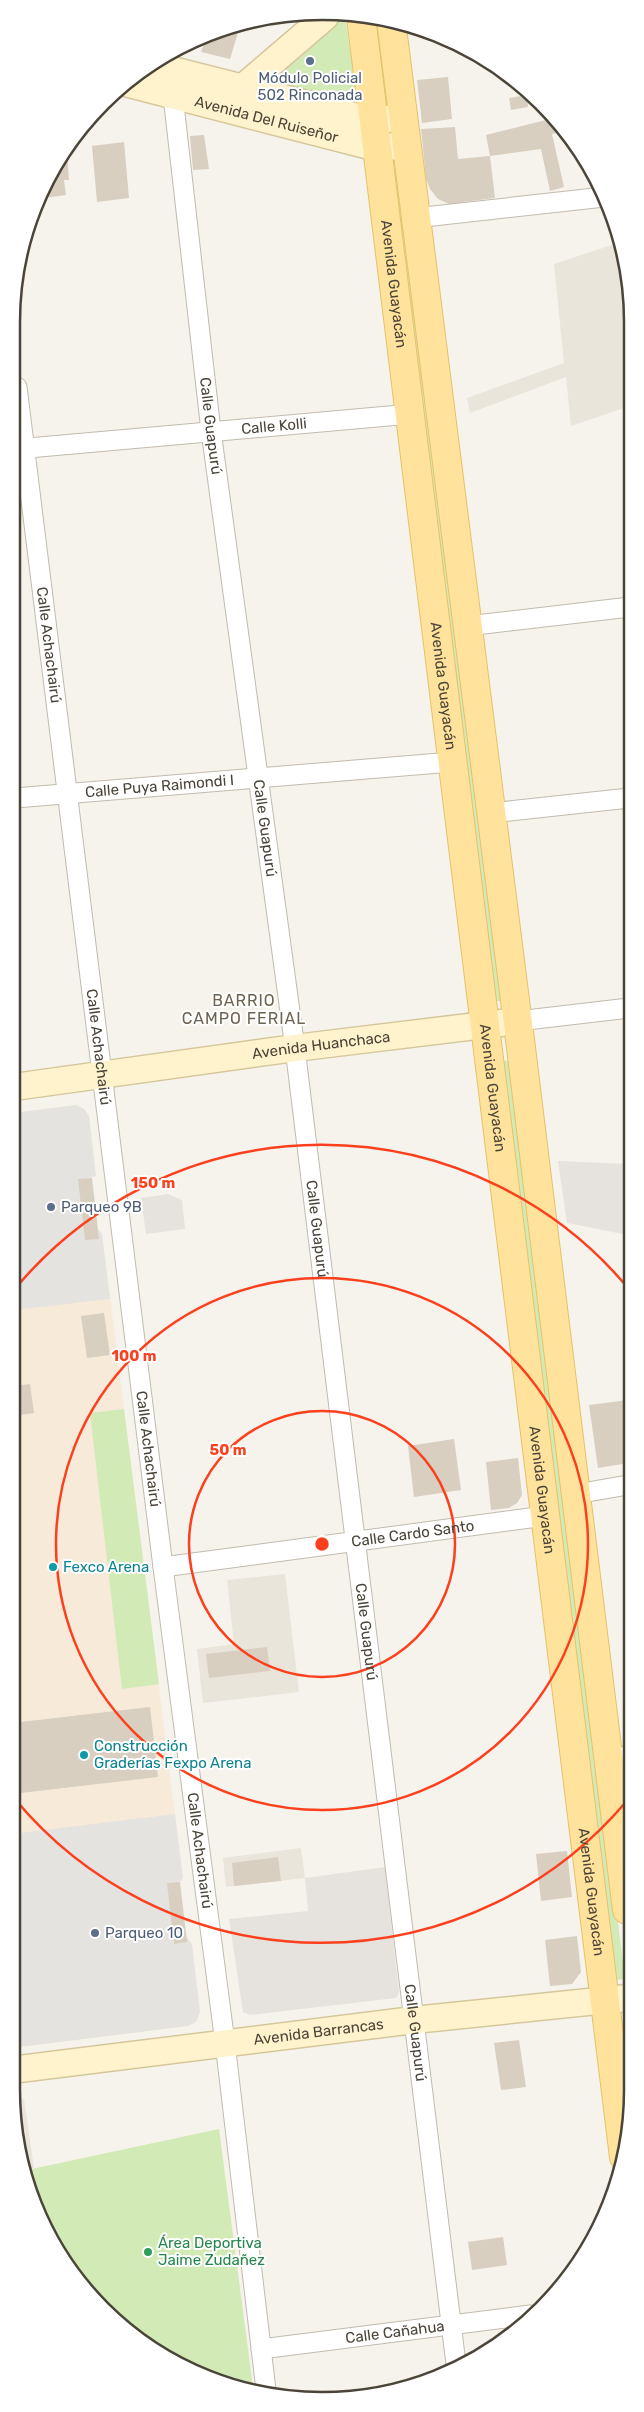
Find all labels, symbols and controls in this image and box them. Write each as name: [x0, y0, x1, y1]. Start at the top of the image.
marker: Módulo Policial 502 Rinconada: [304, 55, 316, 67]
place label: Módulo Policial 502 Rinconada: [258, 69, 362, 104]
street label: Avenida Del Ruiseñor: [193, 92, 341, 147]
street label: Avenida Guayacán: [377, 219, 411, 349]
street label: Calle Guapurú: [196, 376, 226, 476]
street label: Calle Kolli: [240, 414, 308, 438]
street label: Calle Achachairú: [33, 586, 65, 704]
street label: Avenida Guayacán: [426, 621, 460, 751]
street label: Calle Puya Raimondi I: [84, 771, 235, 801]
street label: Calle Guapurú: [250, 778, 281, 878]
street label: Calle Achachairú: [83, 988, 115, 1106]
district label: BARRIO CAMPO FERIAL: [182, 991, 306, 1028]
street label: Avenida Guayacán: [476, 1023, 509, 1153]
street label: Avenida Huanchaca: [251, 1028, 391, 1063]
text: 150 m: [131, 1174, 175, 1192]
street label: Calle Guapurú: [302, 1179, 332, 1279]
place label: Parqueo 9B: [61, 1198, 142, 1216]
marker: Parqueo 9B: [45, 1201, 57, 1213]
text: 100 m: [112, 1347, 156, 1365]
street label: Calle Achachairú: [132, 1390, 165, 1508]
street label: Avenida Guayacán: [525, 1425, 559, 1555]
text: 50 m: [210, 1441, 246, 1459]
street label: Calle Cardo Santo: [350, 1517, 475, 1551]
centre of rings: [313, 1535, 331, 1553]
place label: Fexco Arena: [63, 1558, 149, 1576]
marker: Fexco Arena: [47, 1561, 59, 1573]
street label: Calle Guapurú: [352, 1582, 381, 1682]
place label: Construcción Graderías Fexpo Arena: [94, 1737, 251, 1772]
marker: Construcción Graderías Fexpo Arena: [78, 1749, 90, 1761]
street label: Calle Achachairú: [183, 1791, 216, 1910]
street label: Avenida Guayacán: [575, 1827, 608, 1957]
place label: Parqueo 10: [105, 1924, 183, 1942]
marker: Parqueo 10: [89, 1927, 101, 1939]
street label: Calle Guapurú: [401, 1983, 430, 2083]
street label: Avenida Barrancas: [253, 2015, 385, 2049]
place label: Área Deportiva Jaime Zudañez: [158, 2234, 265, 2269]
marker: Área Deportiva Jaime Zudañez: [142, 2246, 154, 2258]
street label: Calle Cañahua: [344, 2317, 446, 2347]

